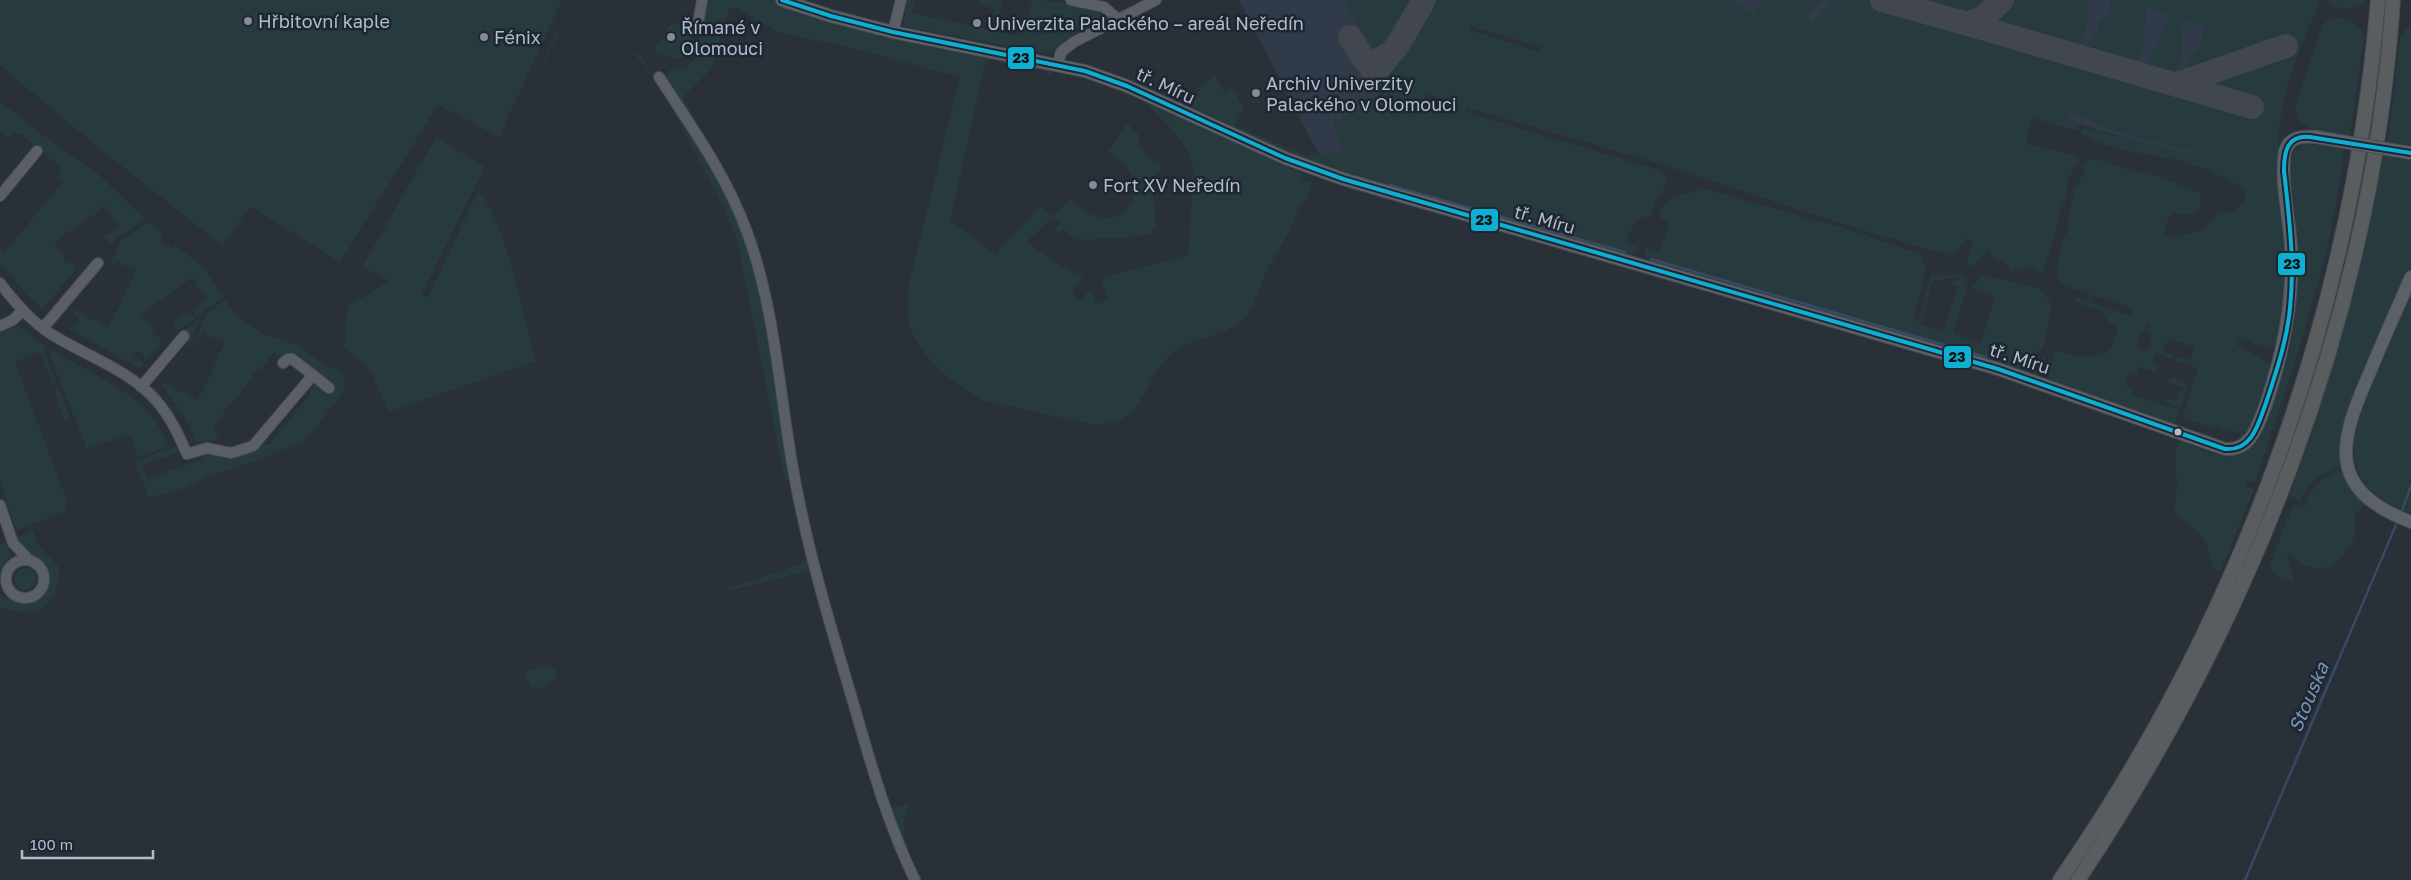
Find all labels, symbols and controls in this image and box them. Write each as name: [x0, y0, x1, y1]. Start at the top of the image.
place label: Hřbitovní kaple: [258, 10, 390, 32]
place label: Univerzita Palackého – areál Neředín: [987, 12, 1304, 34]
marker: Hřbitovní kaple: [242, 15, 254, 27]
place label: Římané v Olomouci: [681, 16, 763, 59]
marker: Univerzita Palackého – areál Neředín: [971, 17, 983, 29]
place label: Fénix: [494, 26, 541, 48]
marker: Fénix: [478, 31, 490, 43]
marker: Římané v Olomouci: [665, 31, 677, 43]
line badge: 23: [1007, 46, 1035, 70]
text: 23: [1012, 49, 1030, 66]
street label: tř. Míru: [1133, 62, 1199, 108]
place label: Archiv Univerzity Palackého v Olomouci: [1266, 72, 1457, 115]
marker: Archiv Univerzity Palackého v Olomouci: [1250, 87, 1262, 99]
place label: Fort XV Neředín: [1103, 174, 1241, 196]
marker: Fort XV Neředín: [1087, 179, 1099, 191]
street label: tř. Míru: [1512, 200, 1578, 238]
line badge: 23: [1470, 208, 1499, 232]
text: 23: [1475, 211, 1493, 228]
line badge: 23: [2277, 252, 2306, 276]
text: 23: [2283, 255, 2301, 272]
street label: tř. Míru: [1987, 338, 2053, 378]
line badge: 23: [1943, 345, 1972, 369]
text: 23: [1948, 348, 1966, 365]
unlabelled marker: [2173, 427, 2183, 437]
water label: Stouska: [2283, 657, 2333, 735]
scale bar: [22, 828, 154, 860]
text: 100 m: [30, 835, 73, 853]

